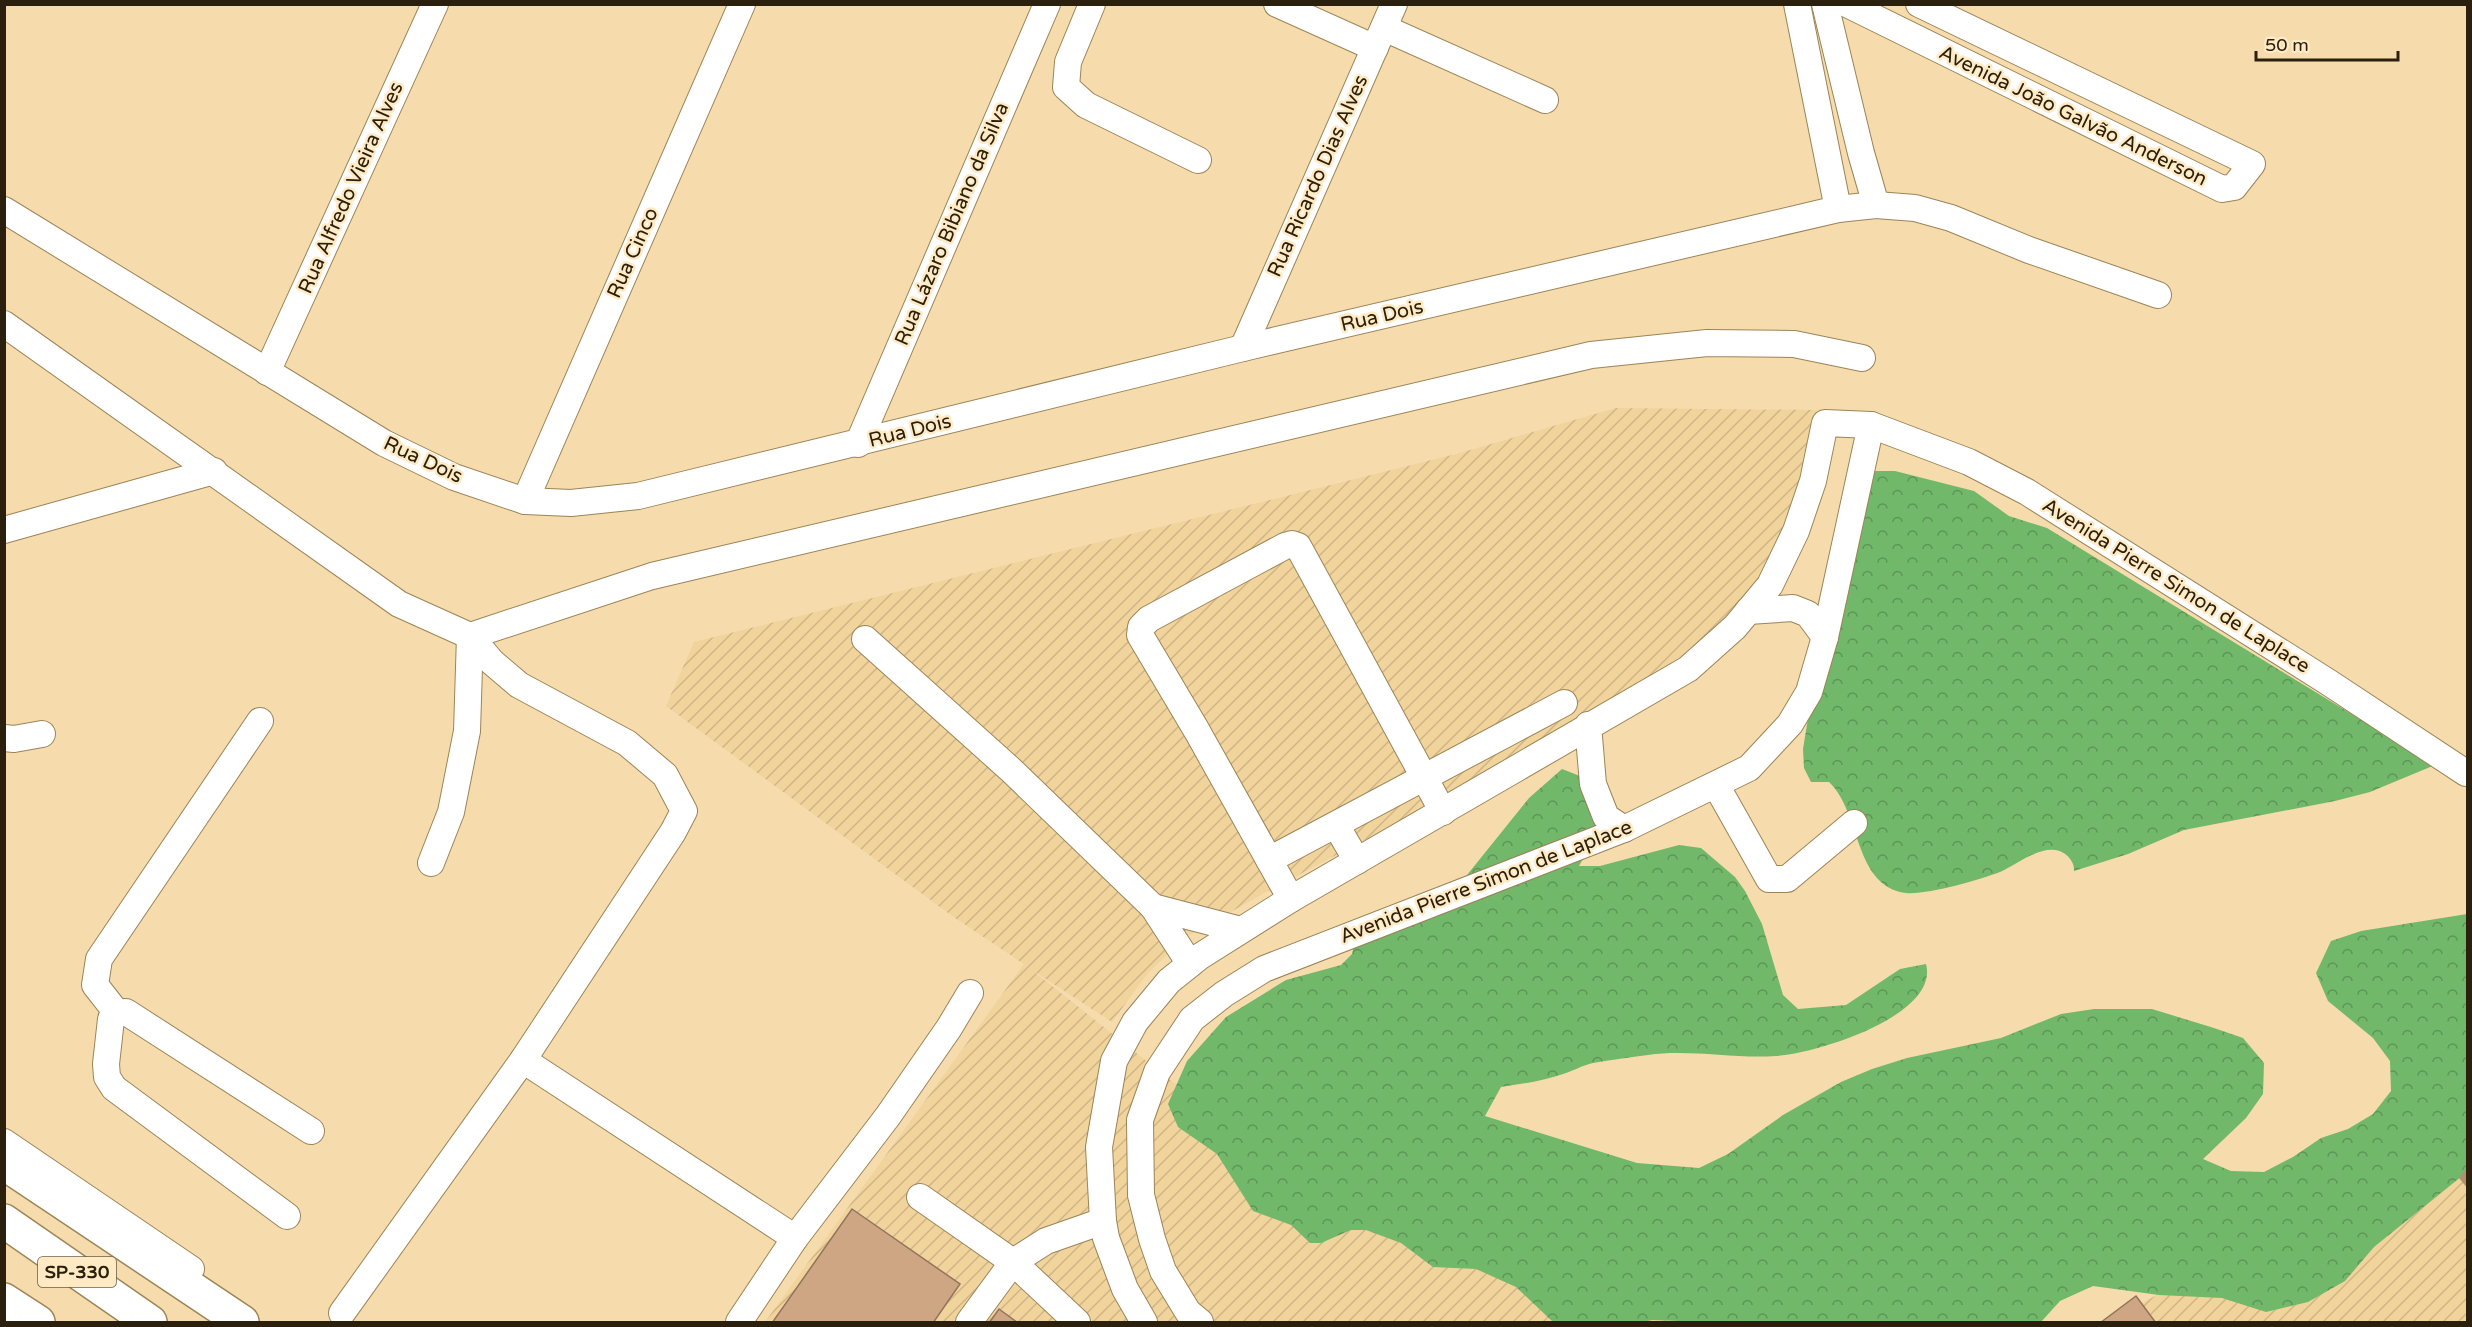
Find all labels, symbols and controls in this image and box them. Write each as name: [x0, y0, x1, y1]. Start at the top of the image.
scale bar: [2256, 24, 2398, 62]
text: 50 m: [2265, 34, 2309, 56]
street label: Avenida João Galvão Anderson: [1935, 40, 2211, 192]
street label: Rua Ricardo Dias Alves: [1263, 71, 1373, 281]
street label: Rua Alfredo Vieira Alves: [293, 78, 409, 298]
street label: Rua Lázaro Bibiano da Silva: [890, 99, 1014, 349]
street label: Rua Cinco: [602, 204, 664, 302]
street label: Rua Dois: [1338, 295, 1426, 337]
street label: Rua Dois: [866, 409, 954, 453]
street label: Rua Dois: [380, 431, 466, 489]
street label: Avenida Pierre Simon de Laplace: [2038, 493, 2314, 679]
street label: Avenida Pierre Simon de Laplace: [1337, 815, 1635, 949]
road number: SP-330: [38, 1257, 116, 1287]

